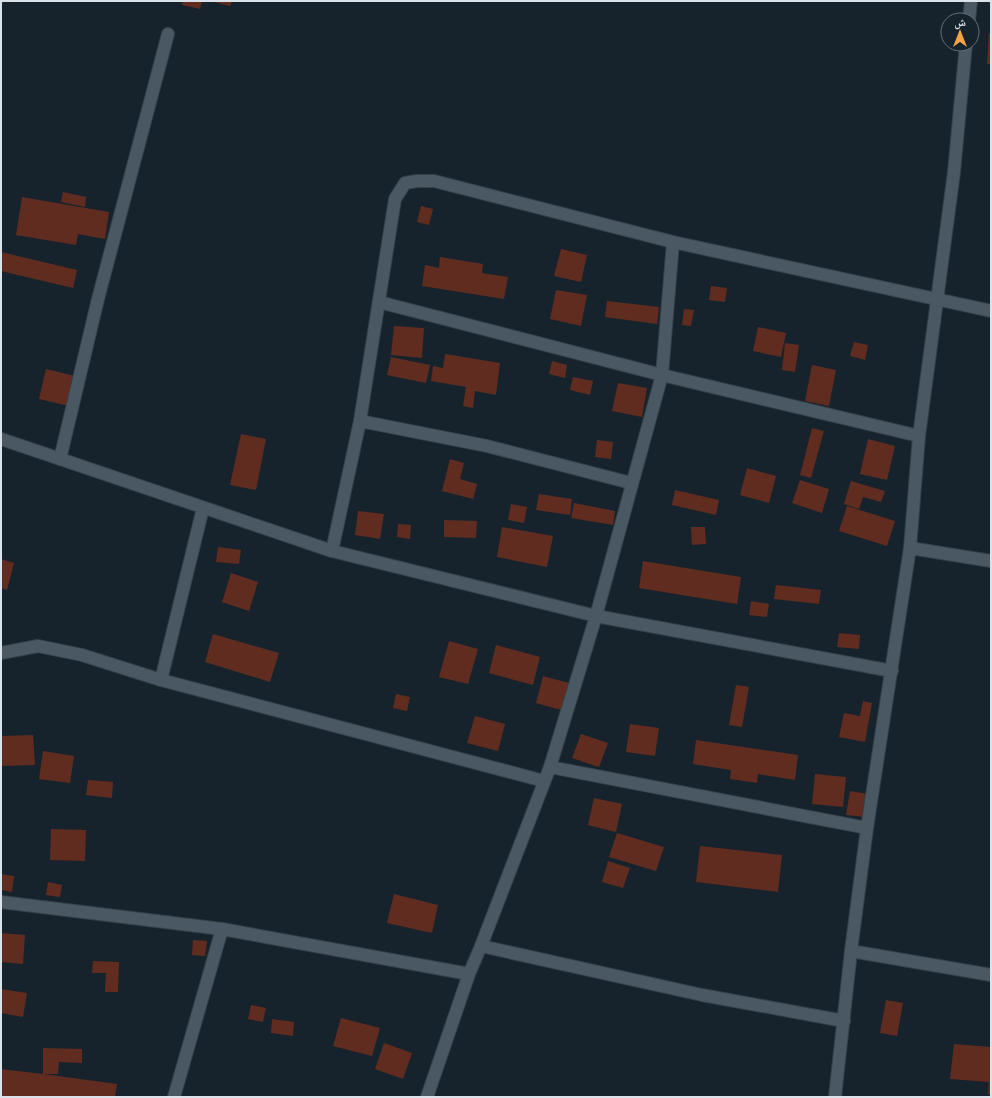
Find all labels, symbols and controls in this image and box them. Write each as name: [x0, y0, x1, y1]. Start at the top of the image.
north arrow: [940, 12, 980, 52]
text: ش: [954, 15, 966, 30]

